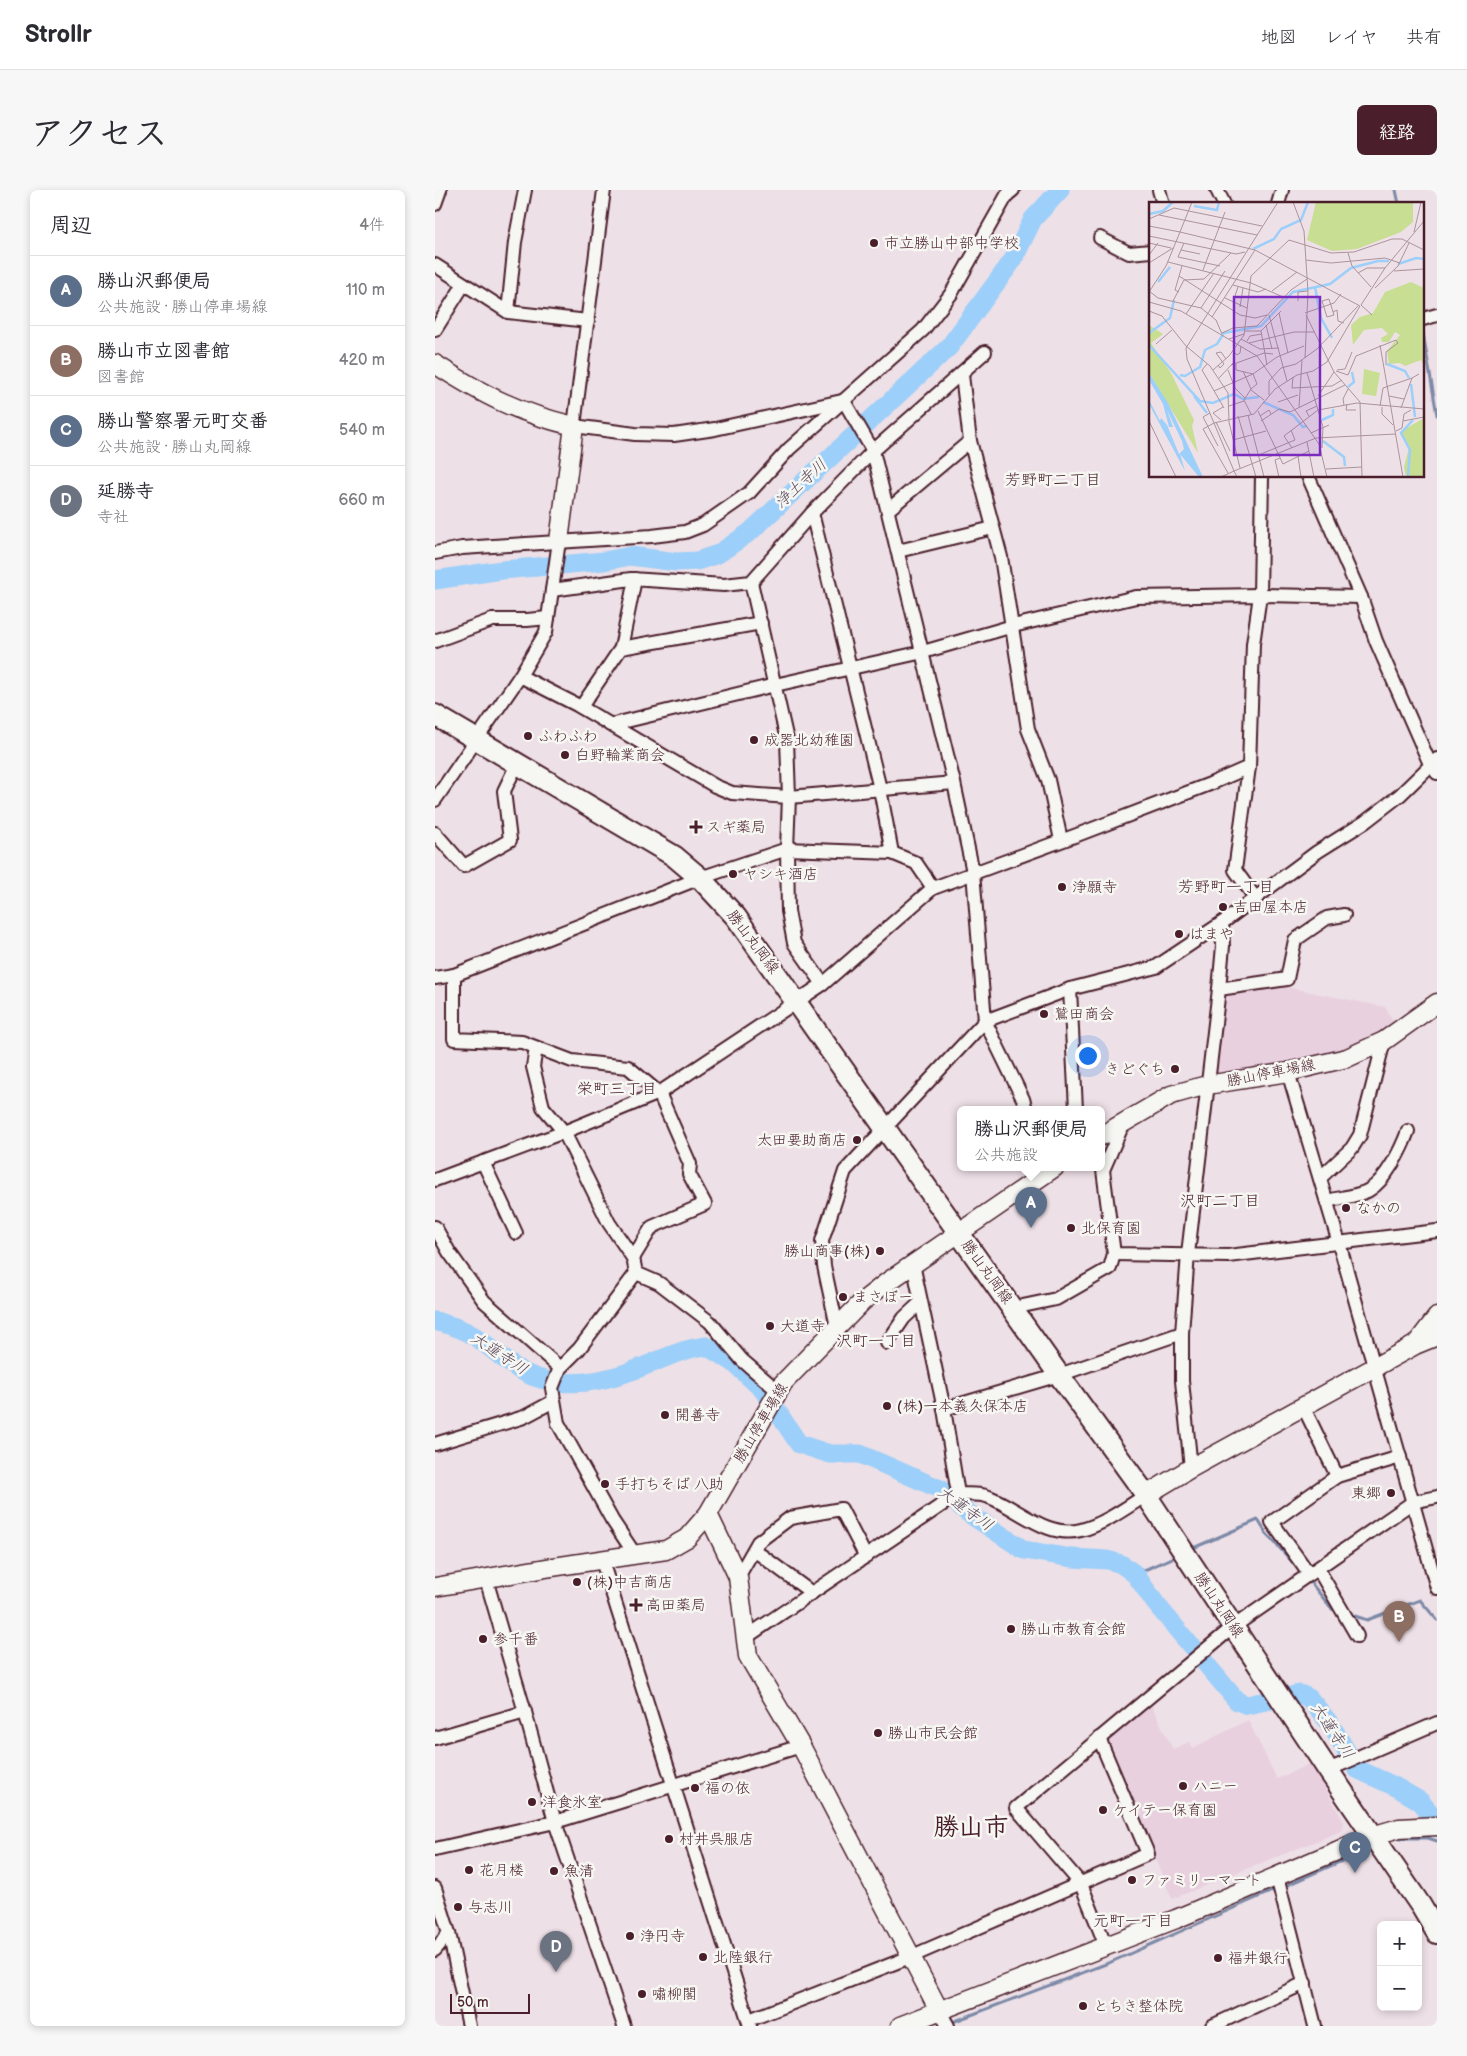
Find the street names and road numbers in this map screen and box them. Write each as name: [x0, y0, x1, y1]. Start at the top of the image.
street label: 勝山丸岡線: [723, 906, 783, 978]
street label: 勝山停車場線: [1225, 1055, 1317, 1091]
street label: 勝山丸岡線: [957, 1236, 1017, 1308]
street label: 勝山停車場線: [730, 1380, 792, 1466]
street label: 勝山丸岡線: [1190, 1569, 1248, 1641]

